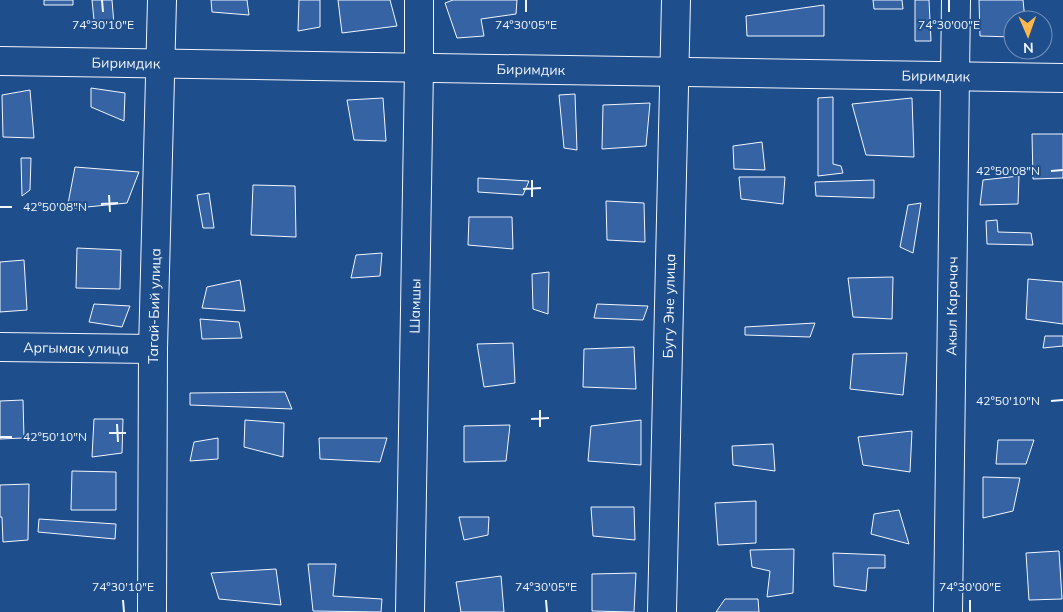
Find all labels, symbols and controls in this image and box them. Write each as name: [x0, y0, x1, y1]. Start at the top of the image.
north arrow: [1003, 10, 1053, 60]
text: 74°30'10"E: [72, 17, 134, 32]
text: 74°30'05"E: [495, 17, 557, 32]
text: 74°30'00"E: [918, 17, 980, 32]
text: N: [1023, 39, 1034, 57]
street label: Биримдик: [92, 53, 161, 73]
street label: Биримдик: [497, 60, 566, 79]
street label: Биримдик: [901, 66, 971, 86]
text: 42°50'08"N: [976, 163, 1040, 178]
text: 42°50'08"N: [23, 199, 87, 214]
street label: Тагай-Бий улица: [144, 248, 165, 364]
street label: Бугу Эне улица: [659, 253, 679, 359]
street label: Акыл Карачач: [942, 256, 962, 356]
street label: Шамшы: [406, 278, 425, 334]
street label: Аргымак улица: [23, 338, 129, 358]
text: 42°50'10"N: [976, 393, 1040, 408]
text: 42°50'10"N: [23, 429, 87, 444]
text: 74°30'10"E: [92, 579, 154, 594]
text: 74°30'05"E: [515, 579, 577, 594]
text: 74°30'00"E: [939, 579, 1001, 594]

